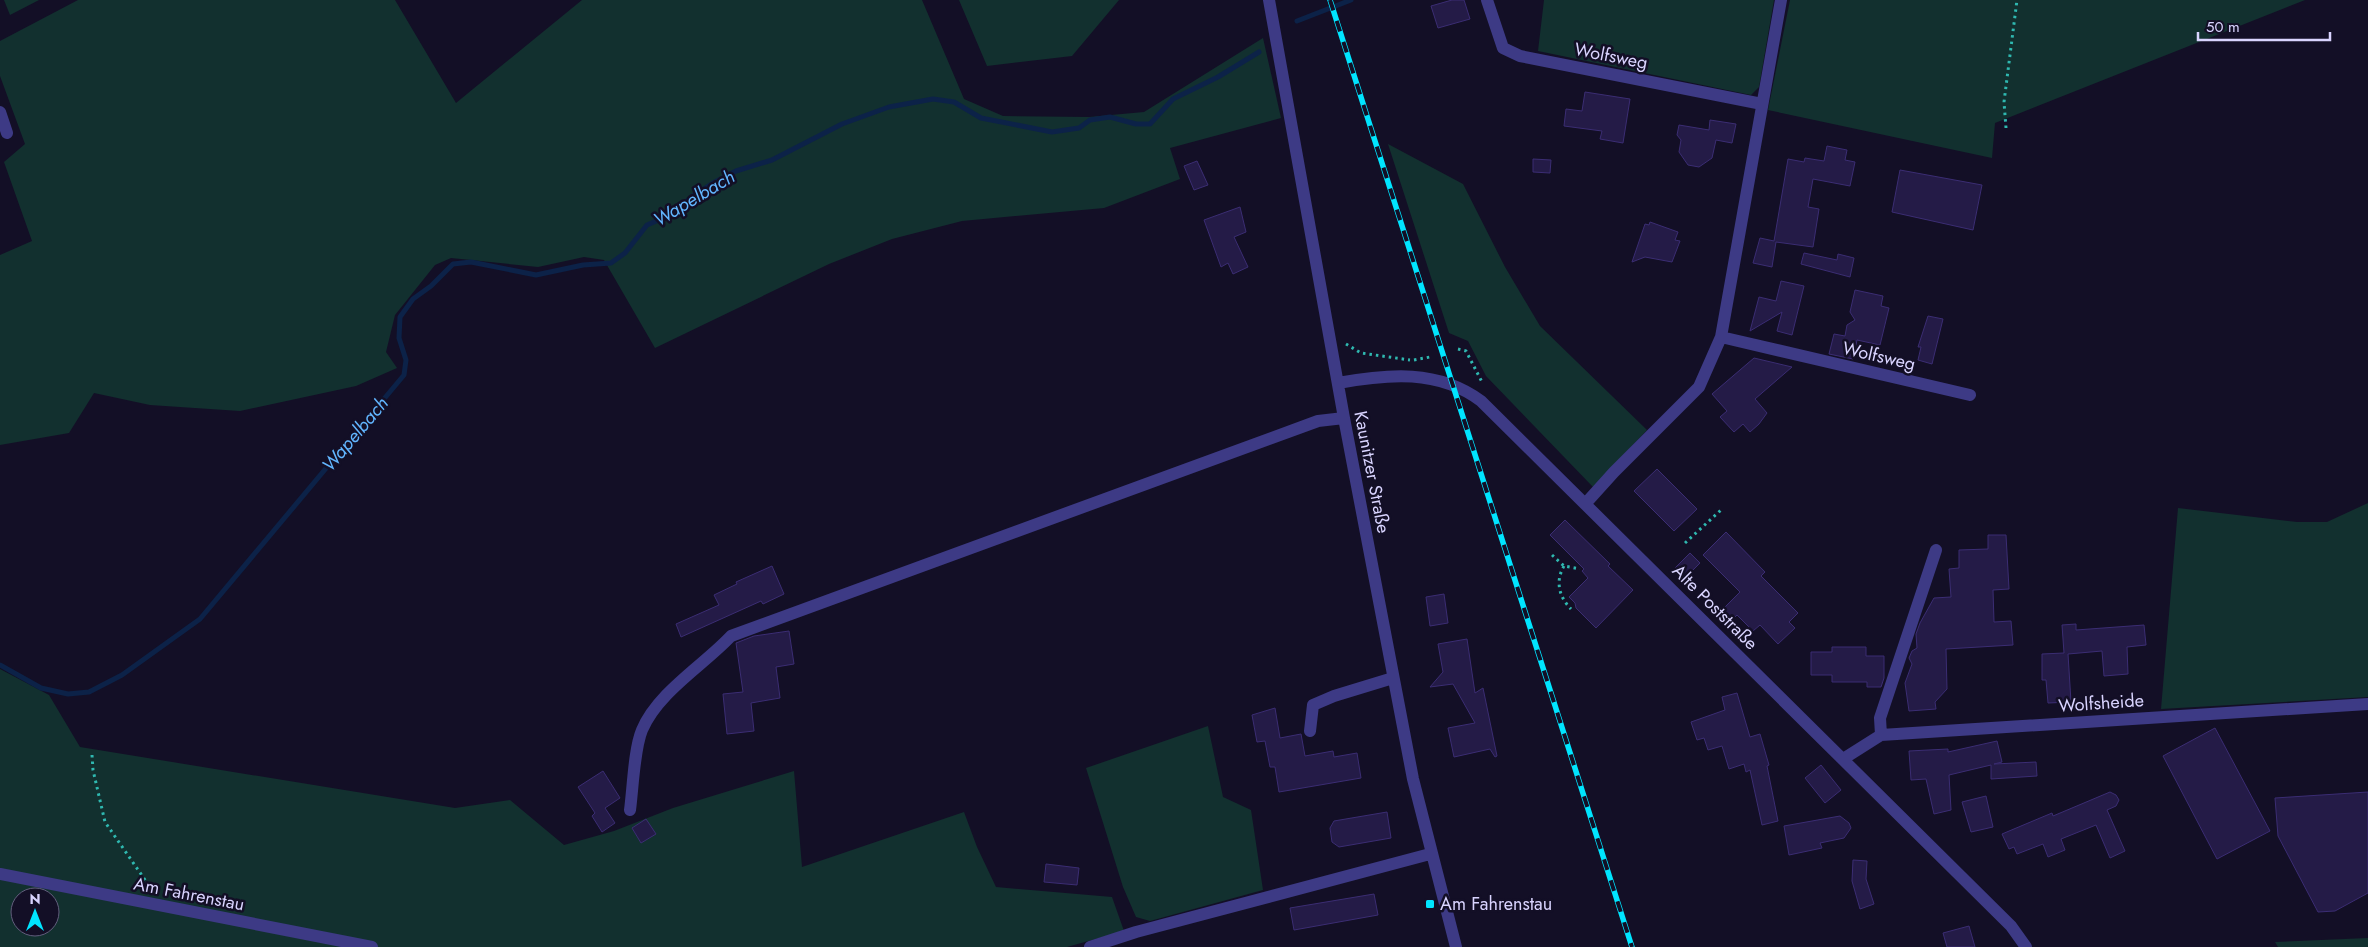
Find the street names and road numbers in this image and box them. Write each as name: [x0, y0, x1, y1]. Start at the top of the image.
street label: Wolfsweg: [1572, 36, 1650, 76]
street label: Wolfsweg: [1840, 335, 1918, 377]
street label: Kaunitzer Straße: [1347, 409, 1397, 535]
street label: Alte Poststraße: [1666, 558, 1764, 656]
street label: Wolfsheide: [2057, 687, 2145, 719]
street label: Am Fahrenstau: [131, 871, 247, 917]

